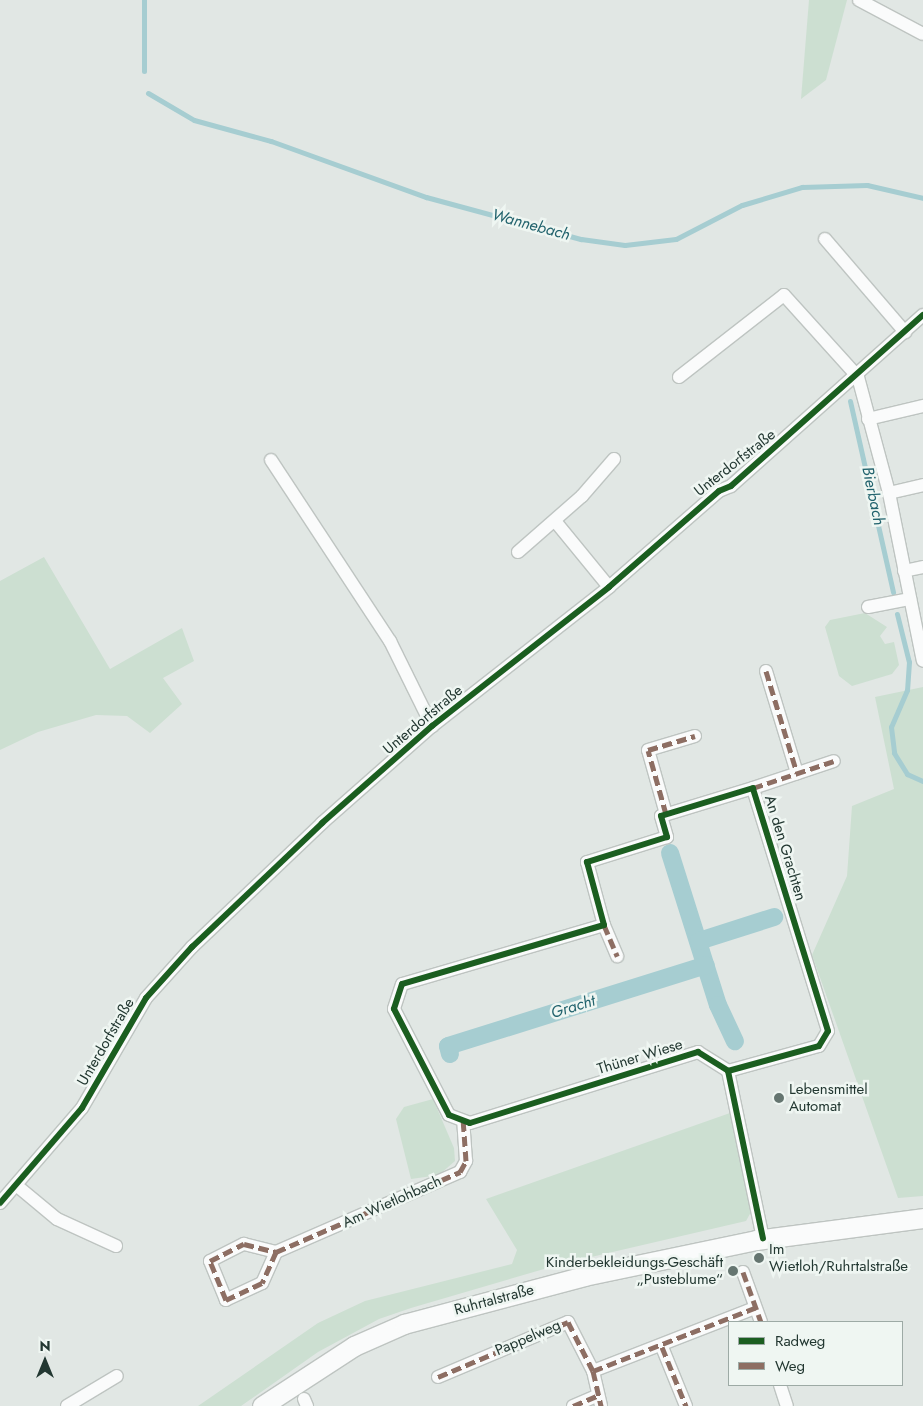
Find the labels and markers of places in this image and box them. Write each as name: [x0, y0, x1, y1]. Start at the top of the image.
place label: Lebensmittel Automat: [789, 1080, 868, 1115]
marker: Lebensmittel Automat: [773, 1092, 785, 1104]
place label: Im Wietloh/Ruhrtalstraße: [769, 1240, 908, 1275]
marker: Im Wietloh/Ruhrtalstraße: [753, 1252, 765, 1264]
place label: Kinderbekleidungs-Geschäft „Pusteblume“: [546, 1253, 723, 1288]
marker: Kinderbekleidungs-Geschäft „Pusteblume“: [727, 1265, 739, 1277]

